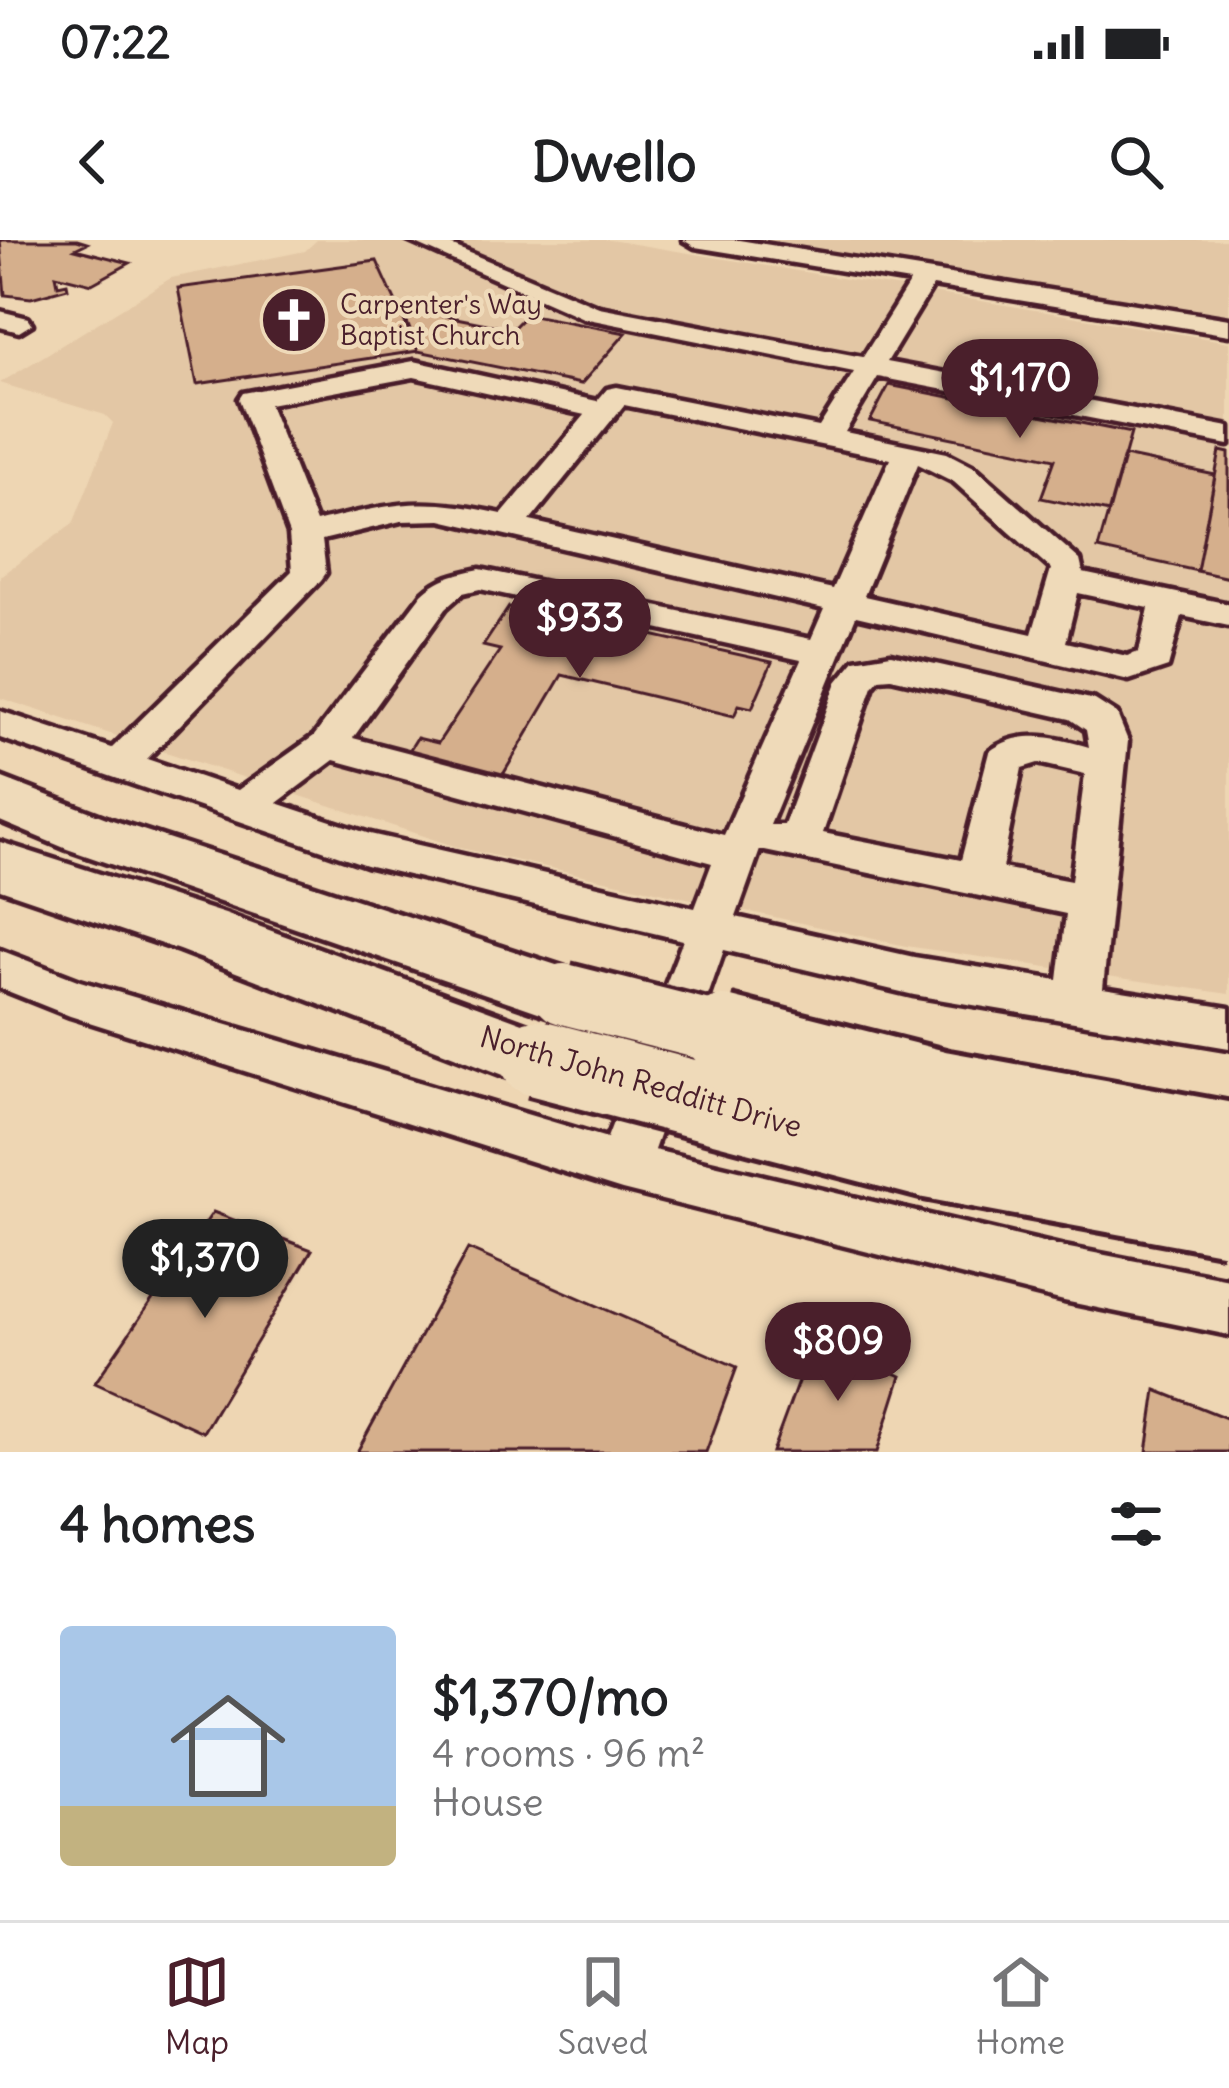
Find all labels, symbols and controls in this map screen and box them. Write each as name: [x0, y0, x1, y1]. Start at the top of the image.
text: 07:22: [60, 14, 171, 70]
text: Dwello: [532, 128, 697, 196]
icon: back: [60, 129, 126, 195]
icon: search: [1103, 129, 1169, 195]
church icon: Carpenter's Way Baptist Church: [259, 285, 329, 355]
place label: Carpenter's Way Baptist Church: [340, 287, 542, 352]
pin: $1,170: [922, 339, 1118, 441]
text: $1,170: [968, 353, 1072, 402]
pin: $933: [509, 579, 651, 681]
text: $933: [536, 593, 624, 642]
street label: North John Redditt Drive: [476, 1017, 806, 1145]
pin: $1,370: [107, 1219, 303, 1321]
text: $1,370: [149, 1233, 261, 1282]
pin: $809: [767, 1302, 909, 1404]
text: $809: [792, 1316, 884, 1365]
icon: filters: [1103, 1491, 1169, 1557]
text: 4 homes: [60, 1492, 255, 1556]
text: $1,370/mo: [432, 1665, 669, 1729]
icon: home: [156, 1674, 300, 1818]
text: 4 rooms · 96 m²: [432, 1729, 705, 1778]
text: House: [432, 1778, 543, 1827]
tab: Map: [164, 1949, 230, 2063]
tab: Saved: [558, 1949, 648, 2063]
tab: Home: [976, 1949, 1065, 2063]

